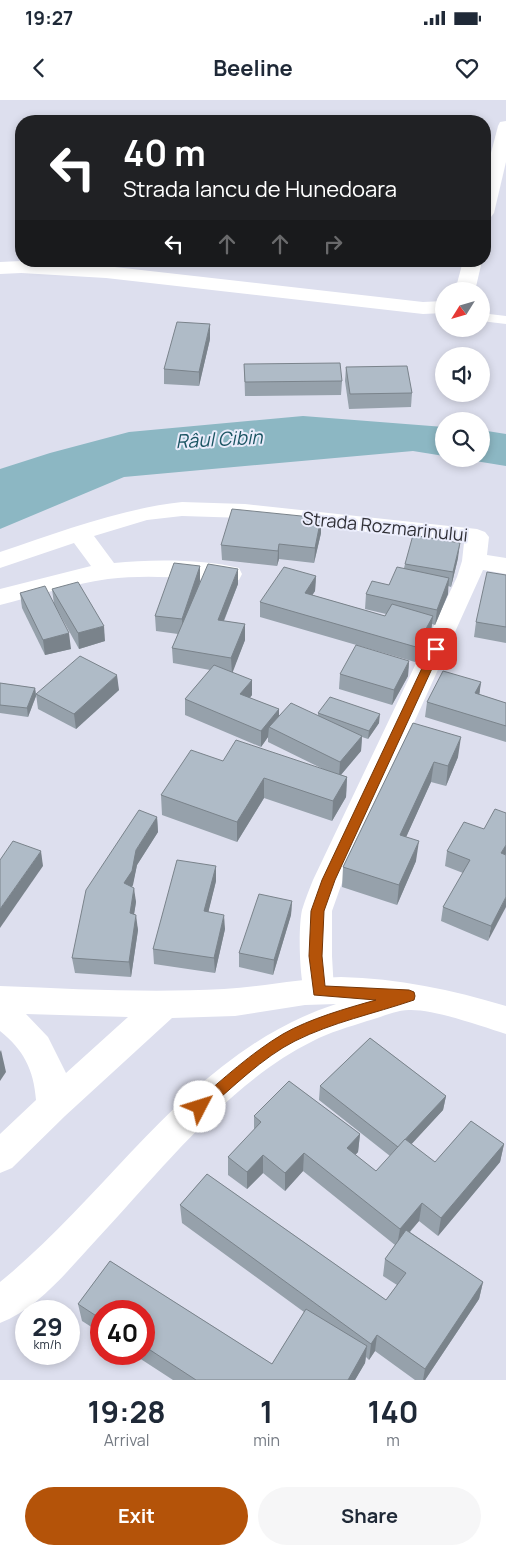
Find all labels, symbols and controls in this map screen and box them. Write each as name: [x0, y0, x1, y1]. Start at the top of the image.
text: 19:27: [25, 5, 73, 31]
text: Beeline: [213, 53, 293, 83]
icon: back: [25, 54, 53, 82]
icon: heart: [453, 54, 481, 82]
text: 40 m: [123, 129, 206, 177]
icon: left: [40, 135, 105, 200]
text: Strada Iancu de Hunedoara: [123, 174, 397, 204]
icon: left: [160, 230, 188, 258]
icon: ahead: [213, 230, 241, 258]
icon: ahead: [266, 230, 294, 258]
icon: right: [319, 230, 347, 258]
north arrow: [435, 282, 490, 338]
map controls: [435, 282, 490, 467]
button: sound: [435, 347, 490, 402]
button: search: [435, 412, 490, 467]
water label: Râul Cibin: [175, 424, 264, 454]
street label: Strada Rozmarinului: [301, 505, 469, 547]
pin: [415, 628, 457, 670]
icon: arrive: [422, 635, 450, 663]
position arrow: [173, 1080, 225, 1132]
speed limit sign: 40: [90, 1300, 155, 1365]
text: 29: [32, 1309, 63, 1344]
text: km/h: [34, 1336, 61, 1353]
text: 19:28: [87, 1391, 166, 1432]
text: 1: [260, 1391, 273, 1432]
text: 140: [367, 1391, 419, 1432]
text: Arrival: [104, 1429, 149, 1451]
text: min: [253, 1429, 280, 1451]
text: m: [386, 1429, 400, 1451]
button: Exit: [25, 1487, 248, 1545]
button: Share: [258, 1487, 481, 1545]

